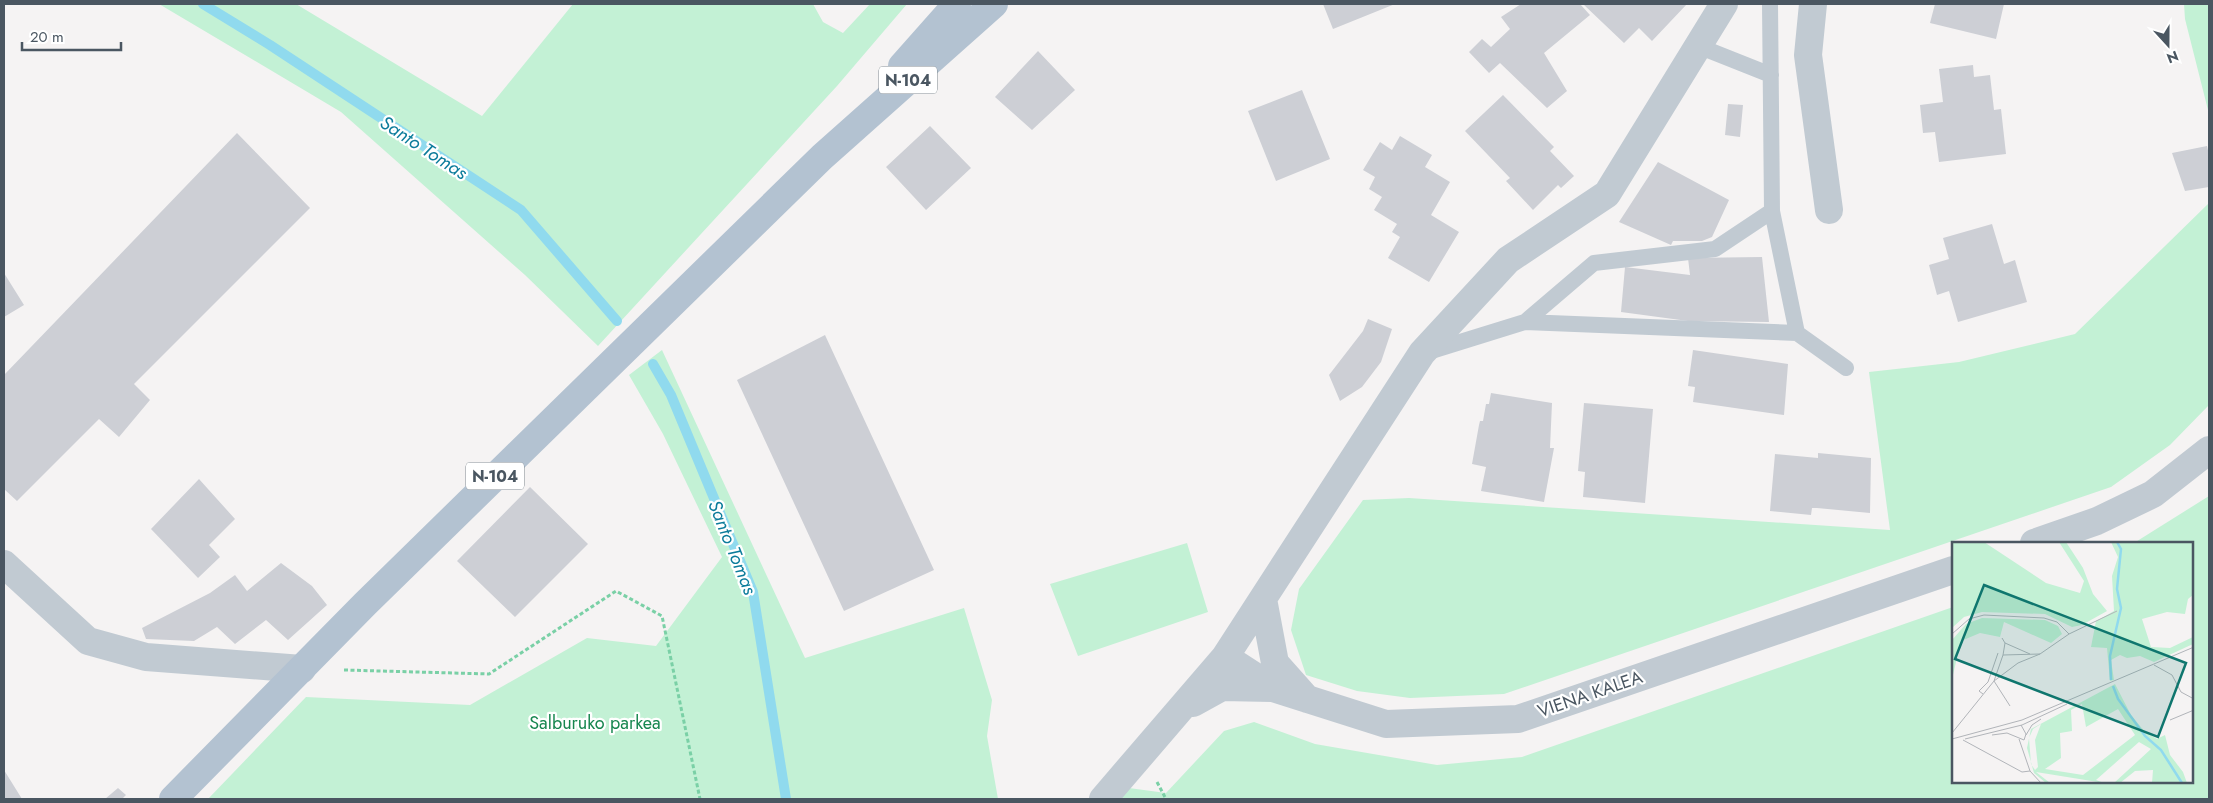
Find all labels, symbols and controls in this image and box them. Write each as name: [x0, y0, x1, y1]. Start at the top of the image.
scale bar: [22, 20, 121, 52]
north arrow: [2143, 20, 2193, 70]
text: 20 m: [30, 26, 64, 48]
text: N: [2164, 46, 2181, 68]
road number: N-104: [879, 66, 937, 94]
water label: Santo Tomas: [375, 109, 473, 186]
road number: N-104: [466, 462, 524, 490]
water label: Santo Tomas: [701, 496, 764, 599]
inset map: [1952, 542, 2193, 783]
street label: VIENA KALEA: [1534, 664, 1646, 724]
park label: Salburuko parkea: [529, 710, 661, 736]

